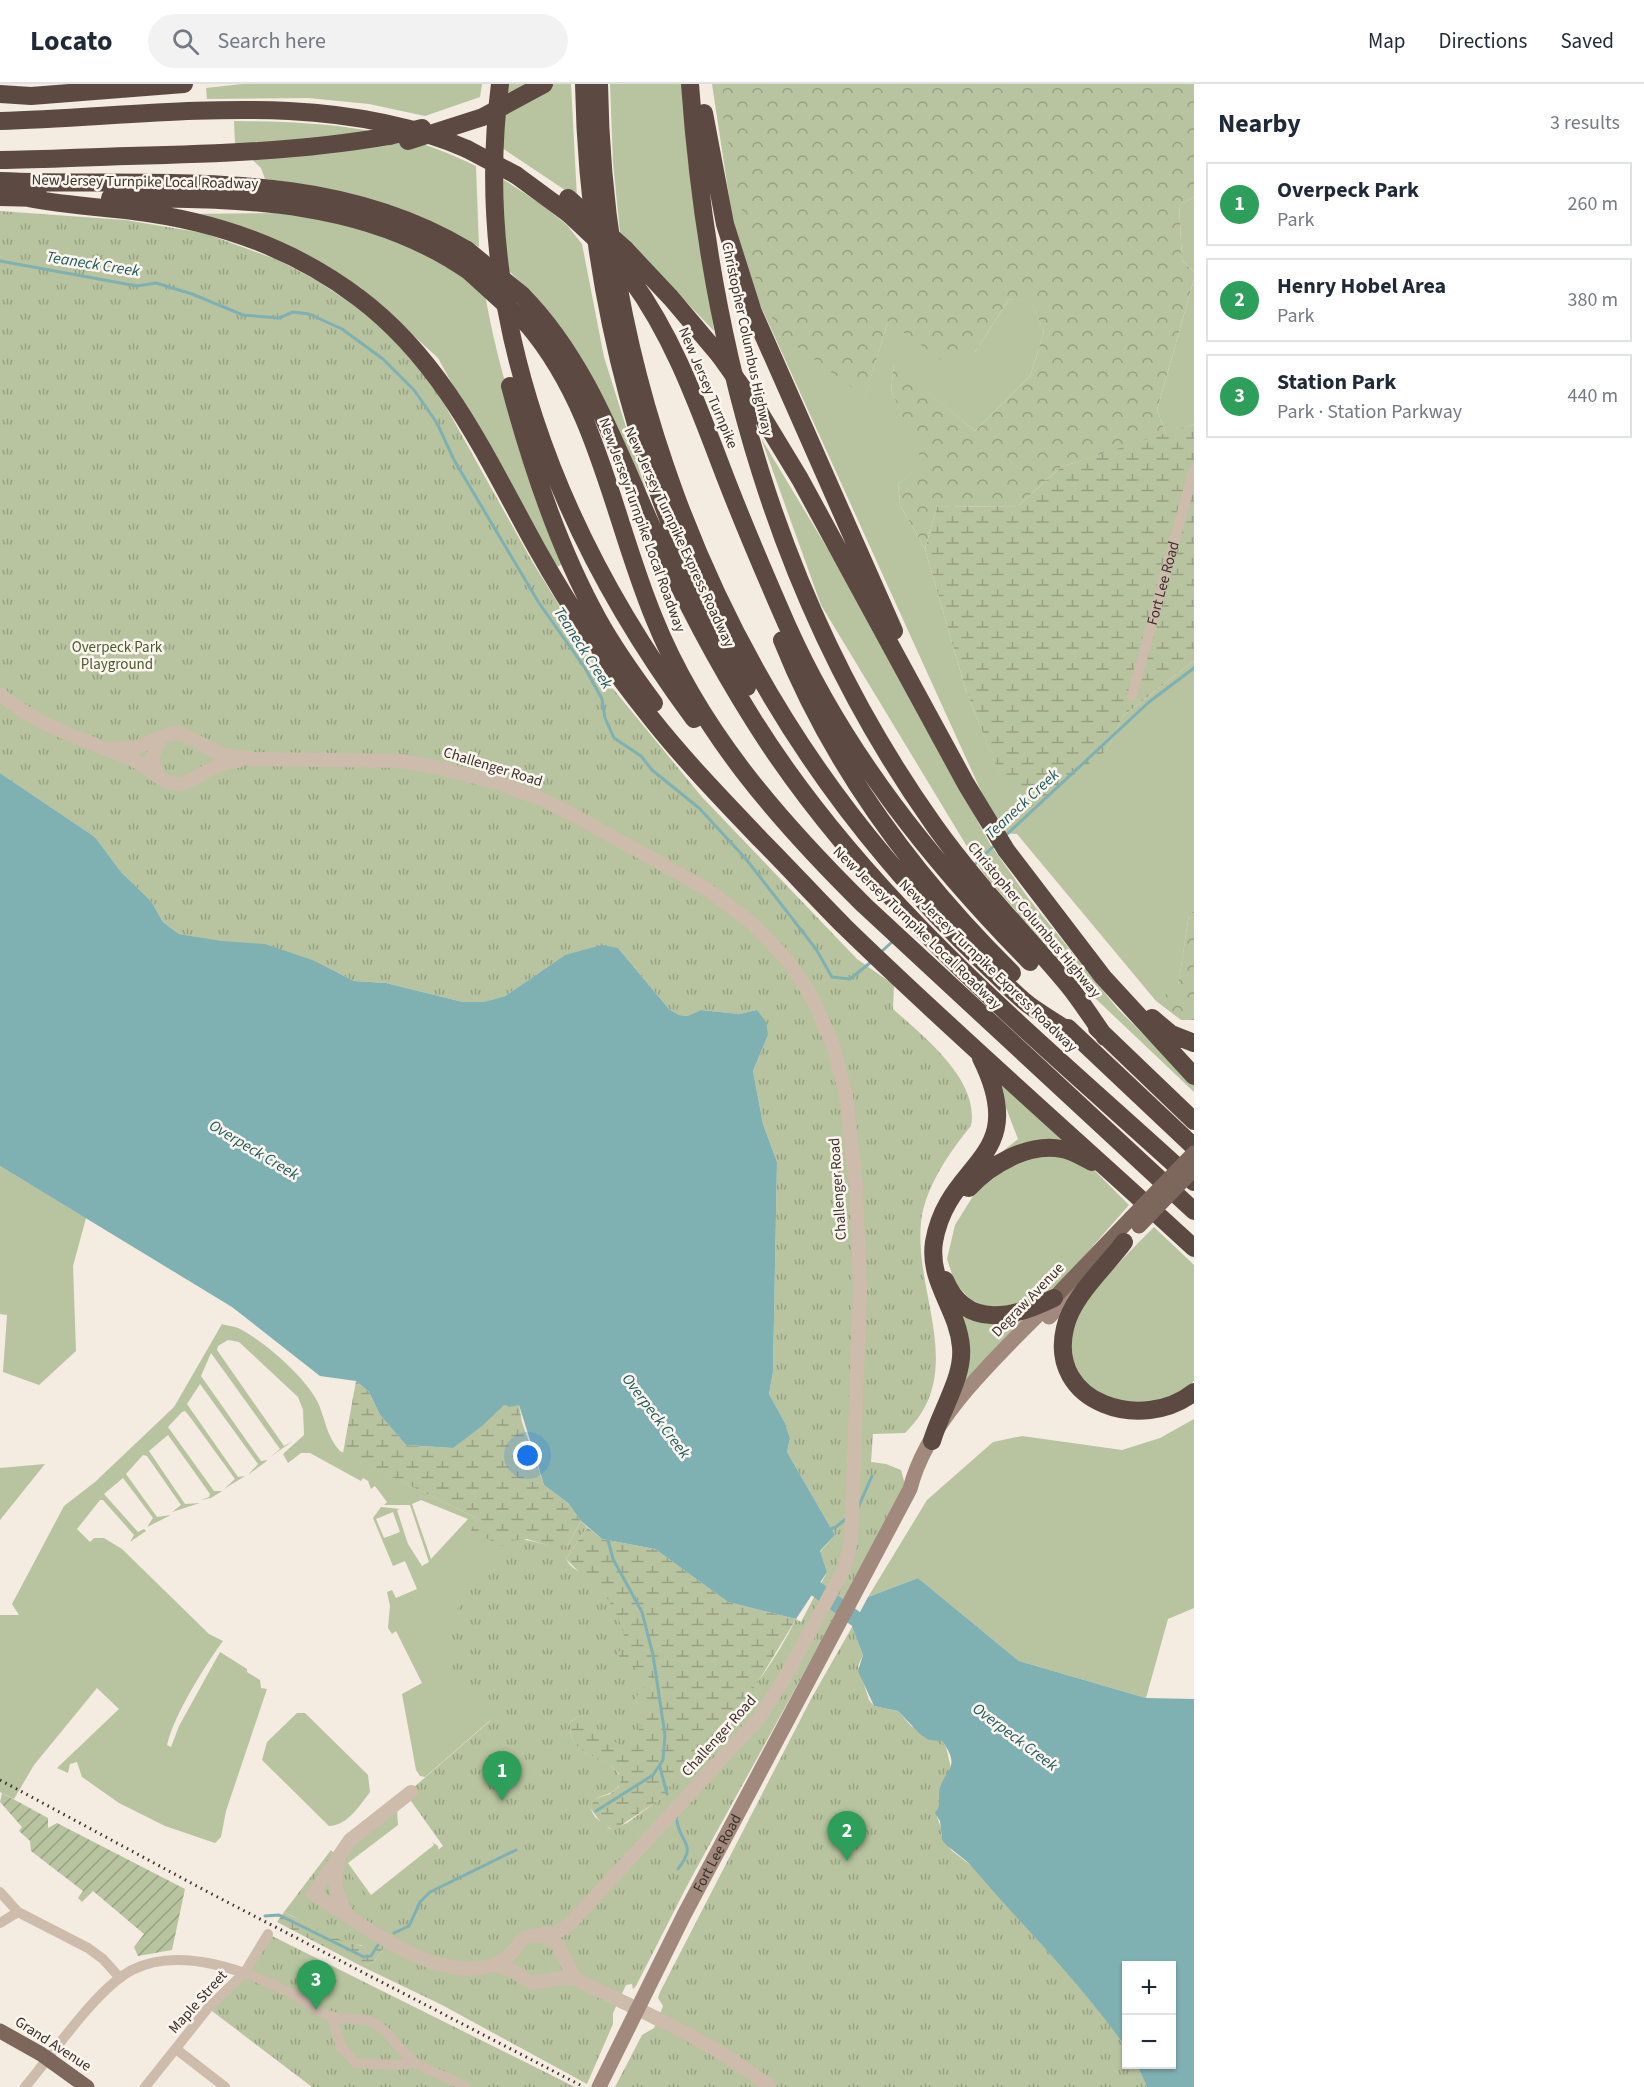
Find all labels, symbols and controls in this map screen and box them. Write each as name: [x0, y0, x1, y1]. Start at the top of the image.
search box: [148, 14, 568, 68]
text: Locato: [30, 21, 112, 61]
icon: search: [169, 25, 202, 58]
text: Search here: [217, 25, 326, 57]
text: Map: [1368, 26, 1406, 56]
text: Directions: [1439, 26, 1527, 56]
text: Saved: [1560, 26, 1614, 56]
text: Nearby: [1218, 105, 1301, 142]
text: 3 results: [1550, 109, 1620, 137]
street label: New Jersey Turnpike Local Roadway: [31, 170, 259, 194]
text: Overpeck Park: [1277, 174, 1419, 206]
text: 1: [1234, 190, 1245, 218]
text: 260 m: [1568, 190, 1618, 218]
text: Park: [1277, 206, 1314, 234]
street label: Christopher Columbus Highway: [716, 240, 778, 438]
water label: Teaneck Creek: [45, 246, 142, 282]
text: Henry Hobel Area: [1277, 270, 1446, 302]
text: 2: [1234, 286, 1245, 314]
text: 380 m: [1568, 286, 1618, 314]
text: Park: [1277, 302, 1314, 330]
street label: New Jersey Turnpike: [673, 324, 743, 452]
text: Station Park: [1277, 366, 1396, 398]
text: 3: [1234, 382, 1245, 410]
text: 440 m: [1568, 382, 1618, 410]
text: Park · Station Parkway: [1277, 398, 1462, 426]
street label: New Jersey Turnpike Local Roadway: [593, 415, 691, 635]
street label: New Jersey Turnpike Express Roadway: [619, 423, 739, 651]
street label: Fort Lee Road: [1141, 539, 1184, 627]
water label: Teaneck Creek: [548, 603, 618, 694]
park label: Overpeck Park Playground: [72, 637, 163, 675]
street label: Challenger Road: [441, 742, 545, 792]
water label: Teaneck Creek: [980, 764, 1064, 844]
street label: Christopher Columbus Highway: [962, 837, 1106, 1003]
street label: New Jersey Turnpike Local Roadway: [828, 842, 1006, 1014]
street label: New Jersey Turnpike Express Roadway: [894, 875, 1082, 1057]
water label: Overpeck Creek: [205, 1114, 303, 1186]
street label: Challenger Road: [824, 1137, 852, 1241]
street label: Degraw Avenue: [987, 1258, 1069, 1342]
water label: Overpeck Creek: [617, 1369, 696, 1463]
your location: [513, 1441, 542, 1470]
street label: Challenger Road: [677, 1691, 761, 1781]
water label: Overpeck Creek: [968, 1698, 1062, 1777]
pin: 1: [482, 1752, 522, 1801]
street label: Fort Lee Road: [687, 1810, 746, 1896]
pin: 2: [828, 1812, 866, 1861]
pin: 3: [296, 1960, 336, 2010]
map controls: [1122, 1961, 1176, 2069]
button: +: [1122, 1961, 1176, 2015]
street label: Maple Street: [164, 1966, 232, 2038]
street label: Grand Avenue: [11, 2011, 95, 2077]
button: −: [1122, 2015, 1176, 2069]

